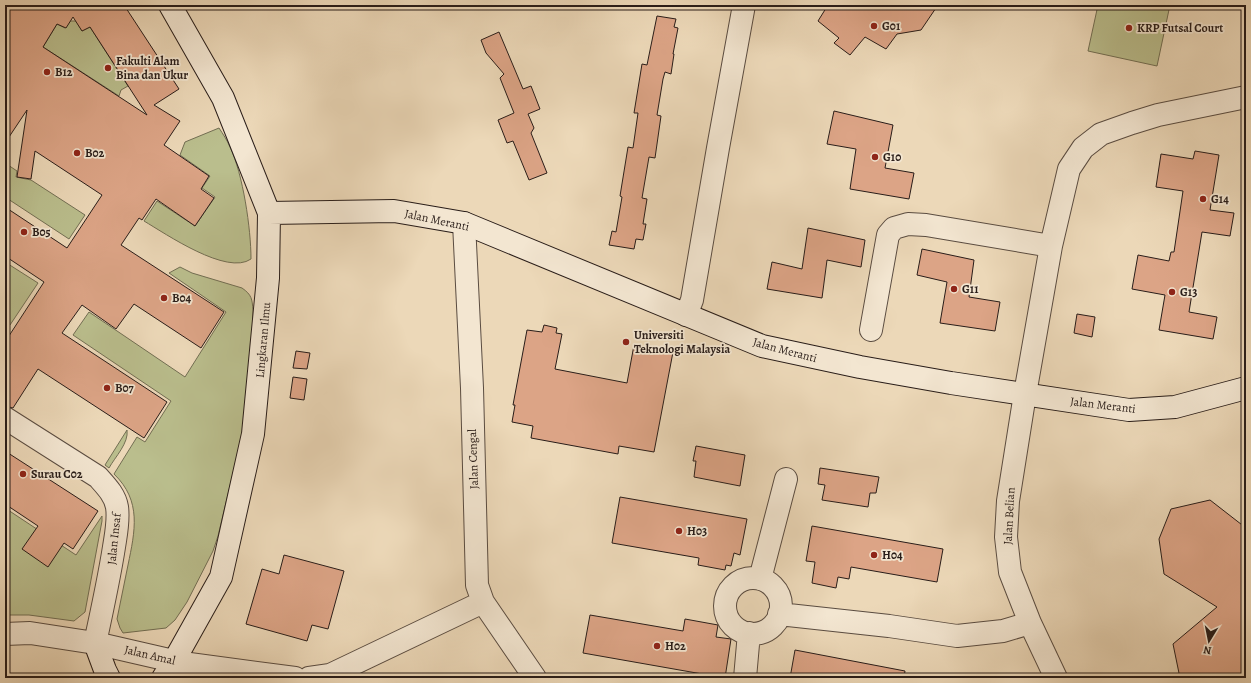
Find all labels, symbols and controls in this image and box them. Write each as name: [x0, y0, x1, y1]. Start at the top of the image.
place label: G01: [882, 18, 901, 34]
place label: KRP Futsal Court: [1137, 20, 1223, 36]
marker: G01: [869, 21, 879, 31]
marker: KRP Futsal Court: [1124, 23, 1134, 33]
place label: Fakulti Alam Bina dan Ukur: [116, 53, 188, 83]
marker: Fakulti Alam Bina dan Ukur: [103, 63, 113, 73]
place label: B12: [55, 64, 73, 80]
marker: B12: [42, 67, 52, 77]
place label: B02: [85, 145, 105, 161]
marker: B02: [72, 148, 82, 158]
place label: G10: [883, 149, 901, 165]
marker: G10: [870, 152, 880, 162]
place label: G14: [1211, 191, 1229, 207]
marker: G14: [1198, 194, 1208, 204]
street label: Jalan Meranti: [403, 205, 471, 235]
place label: B05: [32, 224, 51, 240]
marker: B05: [19, 227, 29, 237]
place label: G11: [962, 281, 979, 297]
marker: G11: [949, 284, 959, 294]
place label: G13: [1180, 284, 1197, 300]
marker: G13: [1167, 287, 1177, 297]
place label: B04: [172, 290, 192, 306]
marker: B04: [159, 293, 169, 303]
street label: Lingkaran Ilmu: [252, 301, 274, 379]
place label: Universiti Teknologi Malaysia: [634, 327, 730, 357]
street label: Jalan Meranti: [751, 334, 819, 366]
marker: Universiti Teknologi Malaysia: [621, 337, 631, 347]
place label: B07: [115, 380, 135, 396]
marker: B07: [102, 383, 112, 393]
street label: Jalan Meranti: [1069, 393, 1137, 417]
street label: Jalan Cengal: [464, 429, 482, 489]
place label: Surau C02: [31, 466, 83, 482]
marker: Surau C02: [18, 469, 28, 479]
street label: Jalan Belian: [1000, 486, 1019, 545]
street label: Jalan Insaf: [103, 510, 125, 566]
place label: H03: [687, 523, 707, 539]
marker: H03: [674, 526, 684, 536]
place label: H04: [882, 547, 903, 563]
marker: H04: [869, 550, 879, 560]
north arrow: [1189, 621, 1229, 661]
place label: H02: [665, 638, 686, 654]
street label: Jalan Amal: [123, 641, 177, 669]
marker: H02: [652, 641, 662, 651]
text: N: [1202, 642, 1213, 658]

